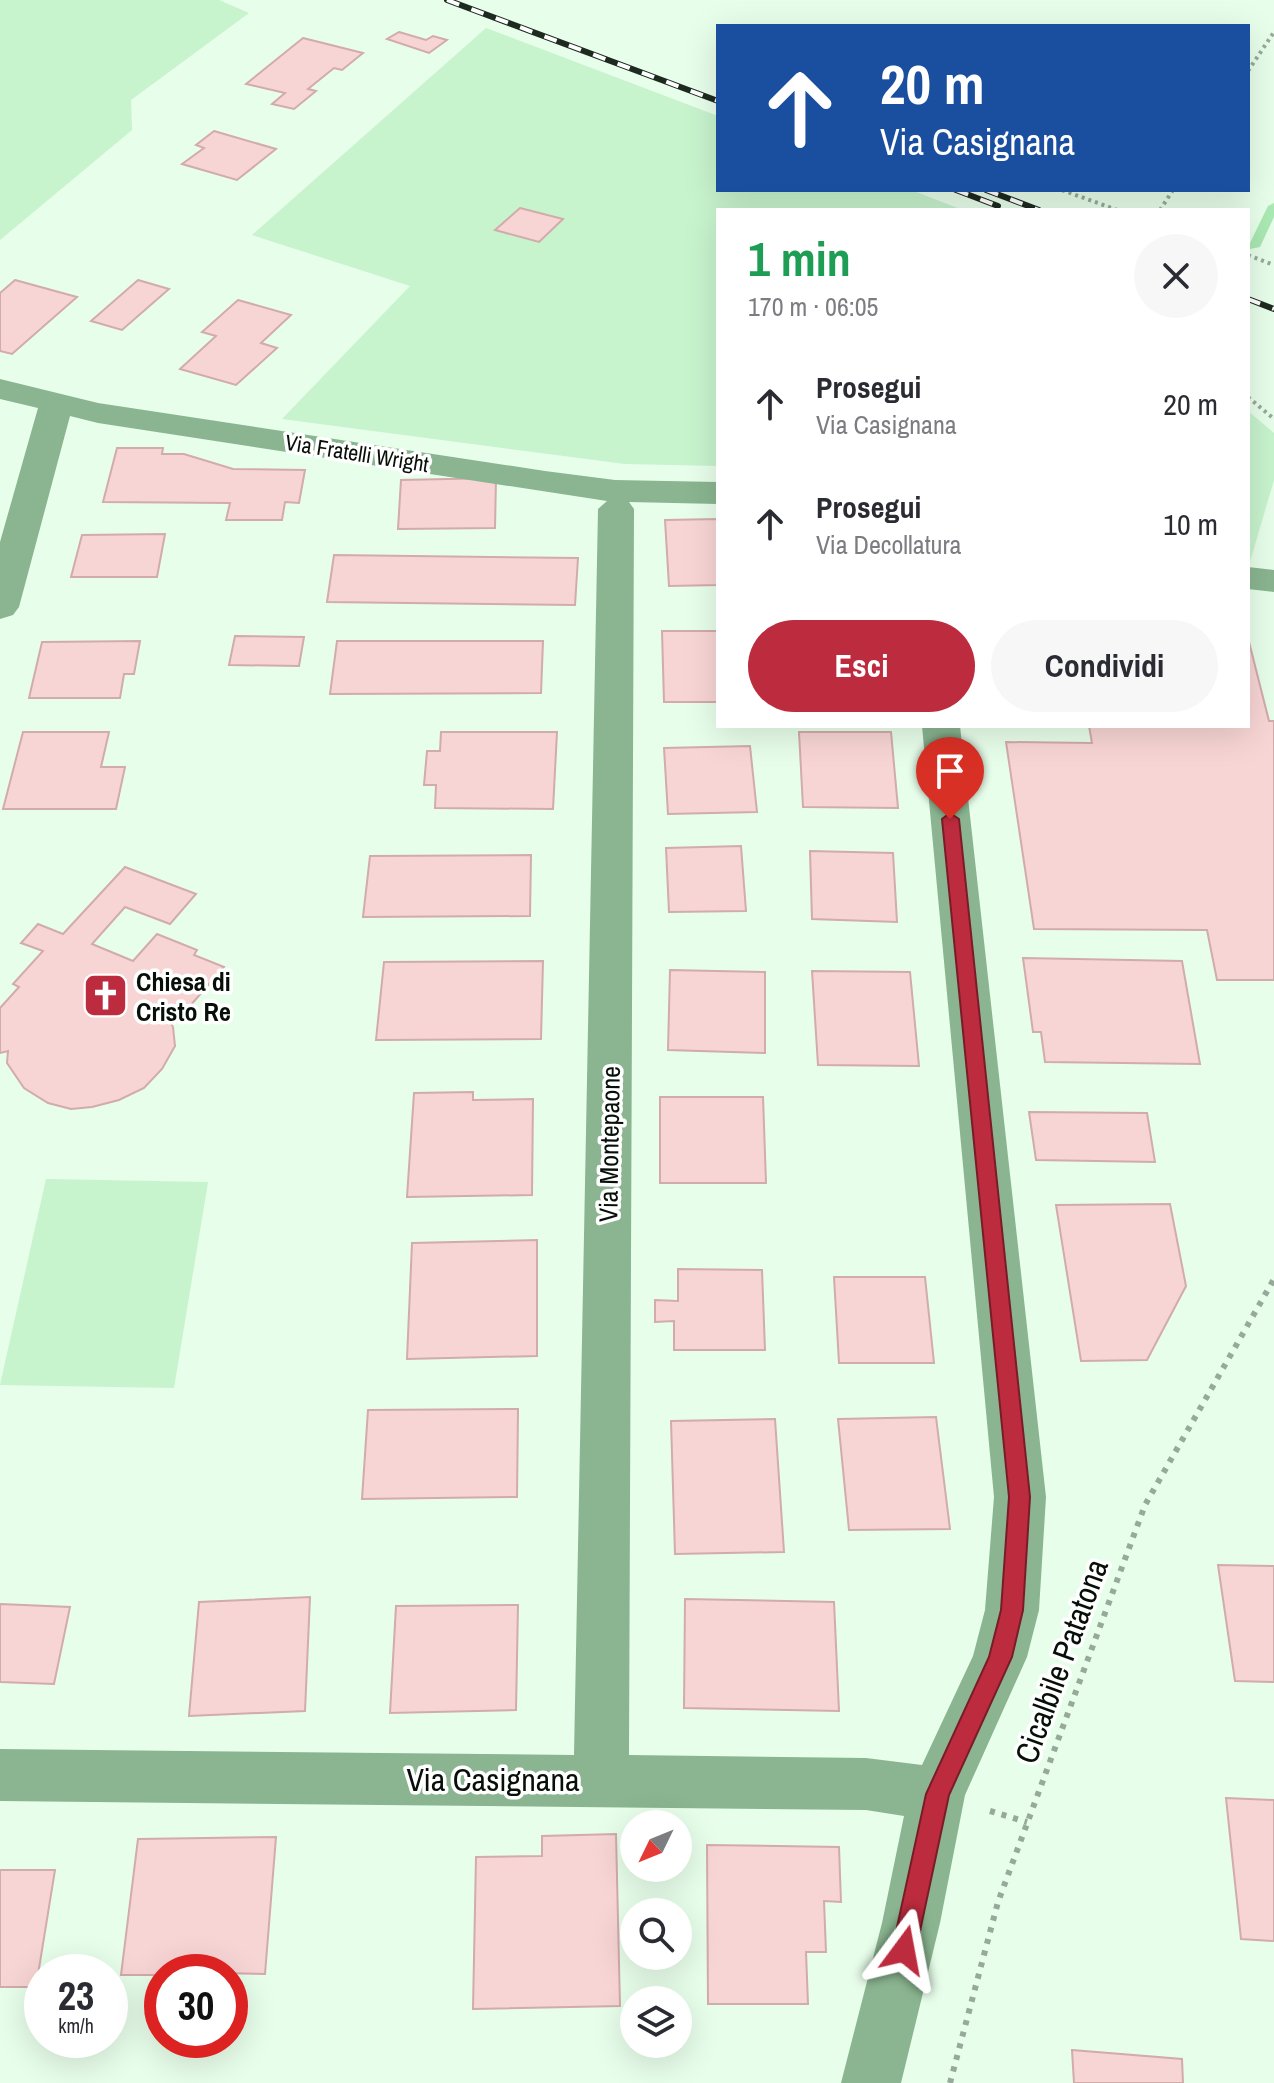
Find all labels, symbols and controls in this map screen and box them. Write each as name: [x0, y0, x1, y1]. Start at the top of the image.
text: 20 m: [880, 46, 985, 121]
icon: ahead: [748, 56, 852, 160]
text: Via Casignana: [880, 118, 1075, 166]
text: 1 min: [748, 226, 851, 291]
button: close: [1134, 234, 1218, 318]
text: 170 m · 06:05: [748, 289, 878, 324]
text: Prosegui: [816, 367, 921, 407]
icon: ahead: [748, 382, 792, 426]
text: 20 m: [1163, 384, 1218, 424]
text: Via Casignana: [816, 407, 957, 442]
street label: Via Fratelli Wright: [283, 427, 431, 479]
text: Prosegui: [816, 487, 921, 527]
icon: ahead: [748, 502, 792, 546]
text: 10 m: [1163, 504, 1218, 544]
text: Via Decollatura: [816, 527, 961, 562]
button: Esci: [748, 620, 975, 712]
button: Condividi: [991, 620, 1218, 712]
pin: [916, 737, 984, 819]
icon: arrive: [928, 749, 972, 793]
place label: Chiesa di Cristo Re: [136, 964, 231, 1029]
church icon: Chiesa di Cristo Re: [81, 972, 129, 1020]
street label: Via Montepaone: [590, 1066, 628, 1222]
street label: Cicalbile Patatona: [1004, 1553, 1118, 1769]
street label: Via Casignana: [406, 1758, 580, 1801]
north arrow: [620, 1810, 692, 1882]
map controls: [620, 1810, 692, 2058]
button: search: [620, 1898, 692, 1970]
position arrow: [862, 1908, 946, 1992]
speed limit sign: 30: [144, 1954, 248, 2058]
text: 23: [58, 1969, 94, 2022]
button: layers: [620, 1986, 692, 2058]
text: km/h: [58, 2012, 94, 2039]

